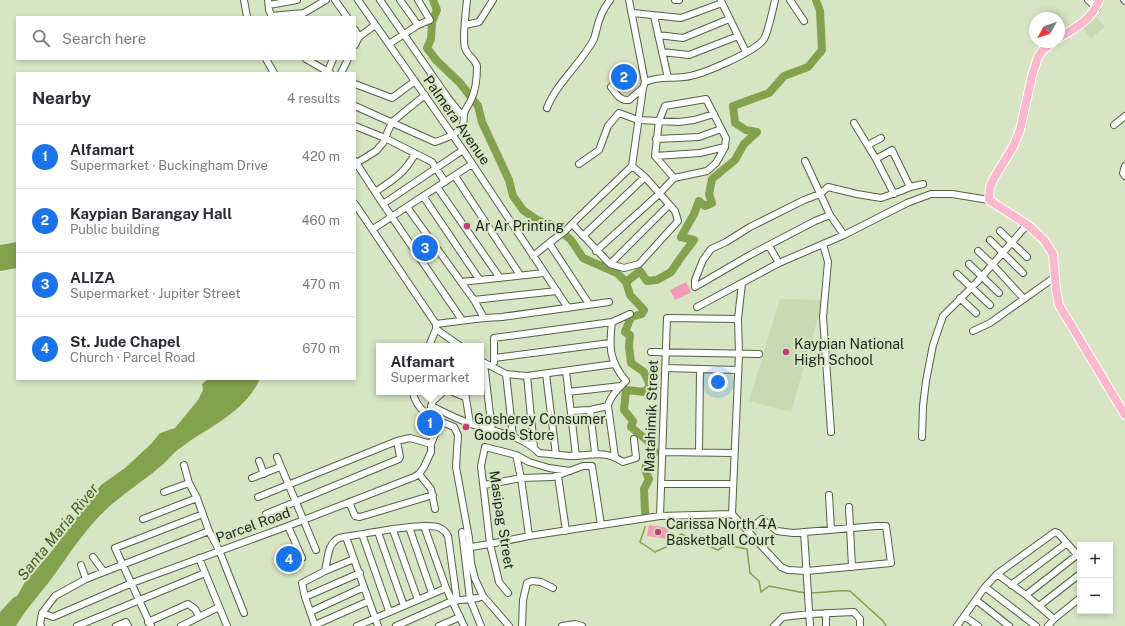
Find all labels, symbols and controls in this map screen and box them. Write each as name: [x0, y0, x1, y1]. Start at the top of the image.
north arrow: [1029, 12, 1065, 48]
search box: [16, 16, 356, 60]
icon: search: [30, 27, 52, 49]
text: Search here: [62, 30, 146, 47]
pin: 2: [611, 62, 637, 92]
street label: Palmera Avenue: [420, 72, 494, 168]
text: Nearby: [32, 88, 91, 108]
text: 4 results: [287, 91, 340, 106]
text: Alfamart: [70, 141, 134, 158]
text: 1: [42, 149, 48, 164]
text: 420 m: [302, 149, 340, 164]
text: Supermarket · Buckingham Drive: [70, 158, 268, 173]
text: Kaypian Barangay Hall: [70, 205, 232, 222]
text: 2: [41, 213, 49, 228]
text: 460 m: [301, 213, 340, 228]
place label: Ar Ar Printing: [475, 218, 564, 234]
marker: Ar Ar Printing: [462, 221, 472, 231]
text: Public building: [70, 222, 160, 237]
pin: 3: [412, 233, 438, 263]
text: ALIZA: [70, 269, 115, 286]
text: 3: [41, 277, 49, 292]
text: 470 m: [302, 277, 340, 292]
text: Supermarket · Jupiter Street: [70, 286, 240, 301]
text: St. Jude Chapel: [70, 333, 181, 350]
place label: Kaypian National High School: [794, 336, 904, 368]
text: 4: [41, 341, 49, 356]
text: 670 m: [302, 341, 340, 356]
popup: [376, 343, 484, 395]
marker: Kaypian National High School: [781, 347, 791, 357]
text: Church · Parcel Road: [70, 350, 195, 365]
text: Alfamart: [390, 353, 455, 370]
street label: Matahimik Street: [641, 360, 661, 472]
text: Supermarket: [390, 370, 470, 385]
your location: [708, 372, 728, 392]
pin: 1: [417, 408, 443, 438]
place label: Gosherey Consumer Goods Store: [474, 411, 606, 443]
marker: Gosherey Consumer Goods Store: [461, 422, 471, 432]
street label: Masipag Street: [486, 470, 518, 570]
water label: Santa Maria River: [14, 480, 102, 583]
street label: Parcel Road: [214, 504, 292, 546]
place label: Carissa North 4A Basketball Court: [666, 516, 777, 548]
marker: Carissa North 4A Basketball Court: [653, 527, 663, 537]
map controls: [1077, 542, 1113, 614]
button: +: [1077, 542, 1113, 578]
pin: 4: [276, 544, 302, 574]
button: −: [1077, 578, 1113, 614]

